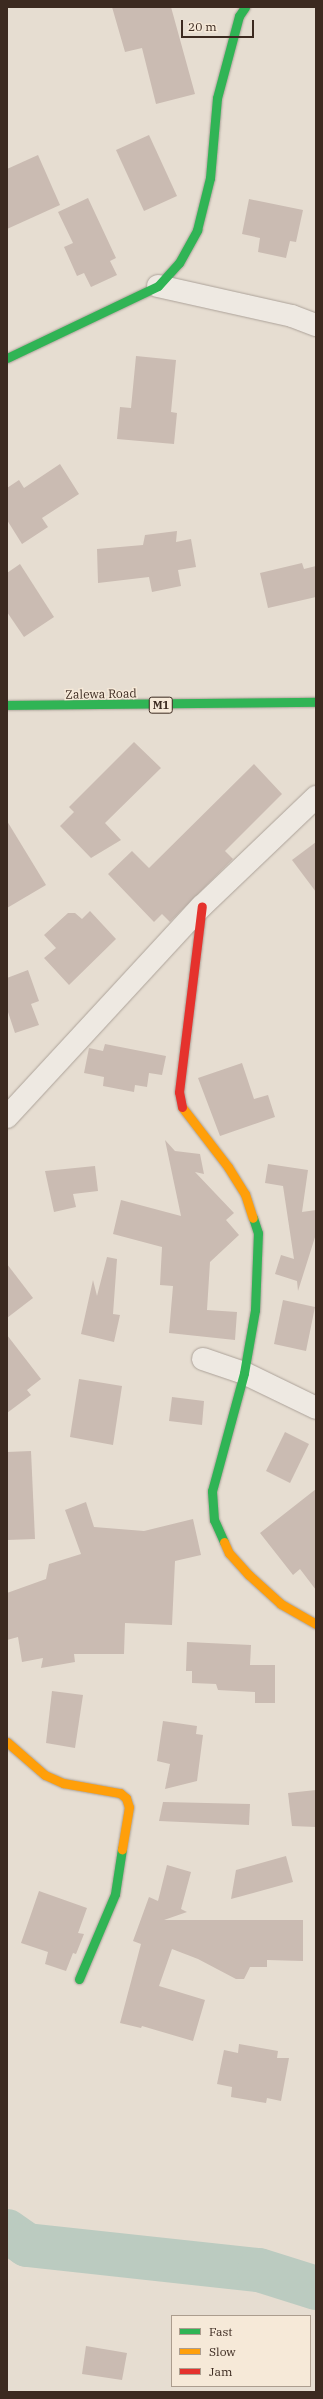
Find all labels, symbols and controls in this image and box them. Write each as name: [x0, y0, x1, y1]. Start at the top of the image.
scale bar: [183, 12, 256, 38]
text: 20 m: [188, 19, 217, 34]
street label: Zalewa Road: [65, 686, 137, 702]
road number: M1: [148, 696, 174, 714]
legend: [171, 2315, 311, 2387]
text: Fast: [209, 2324, 233, 2339]
text: Slow: [209, 2344, 236, 2359]
text: Jam: [209, 2364, 232, 2379]

